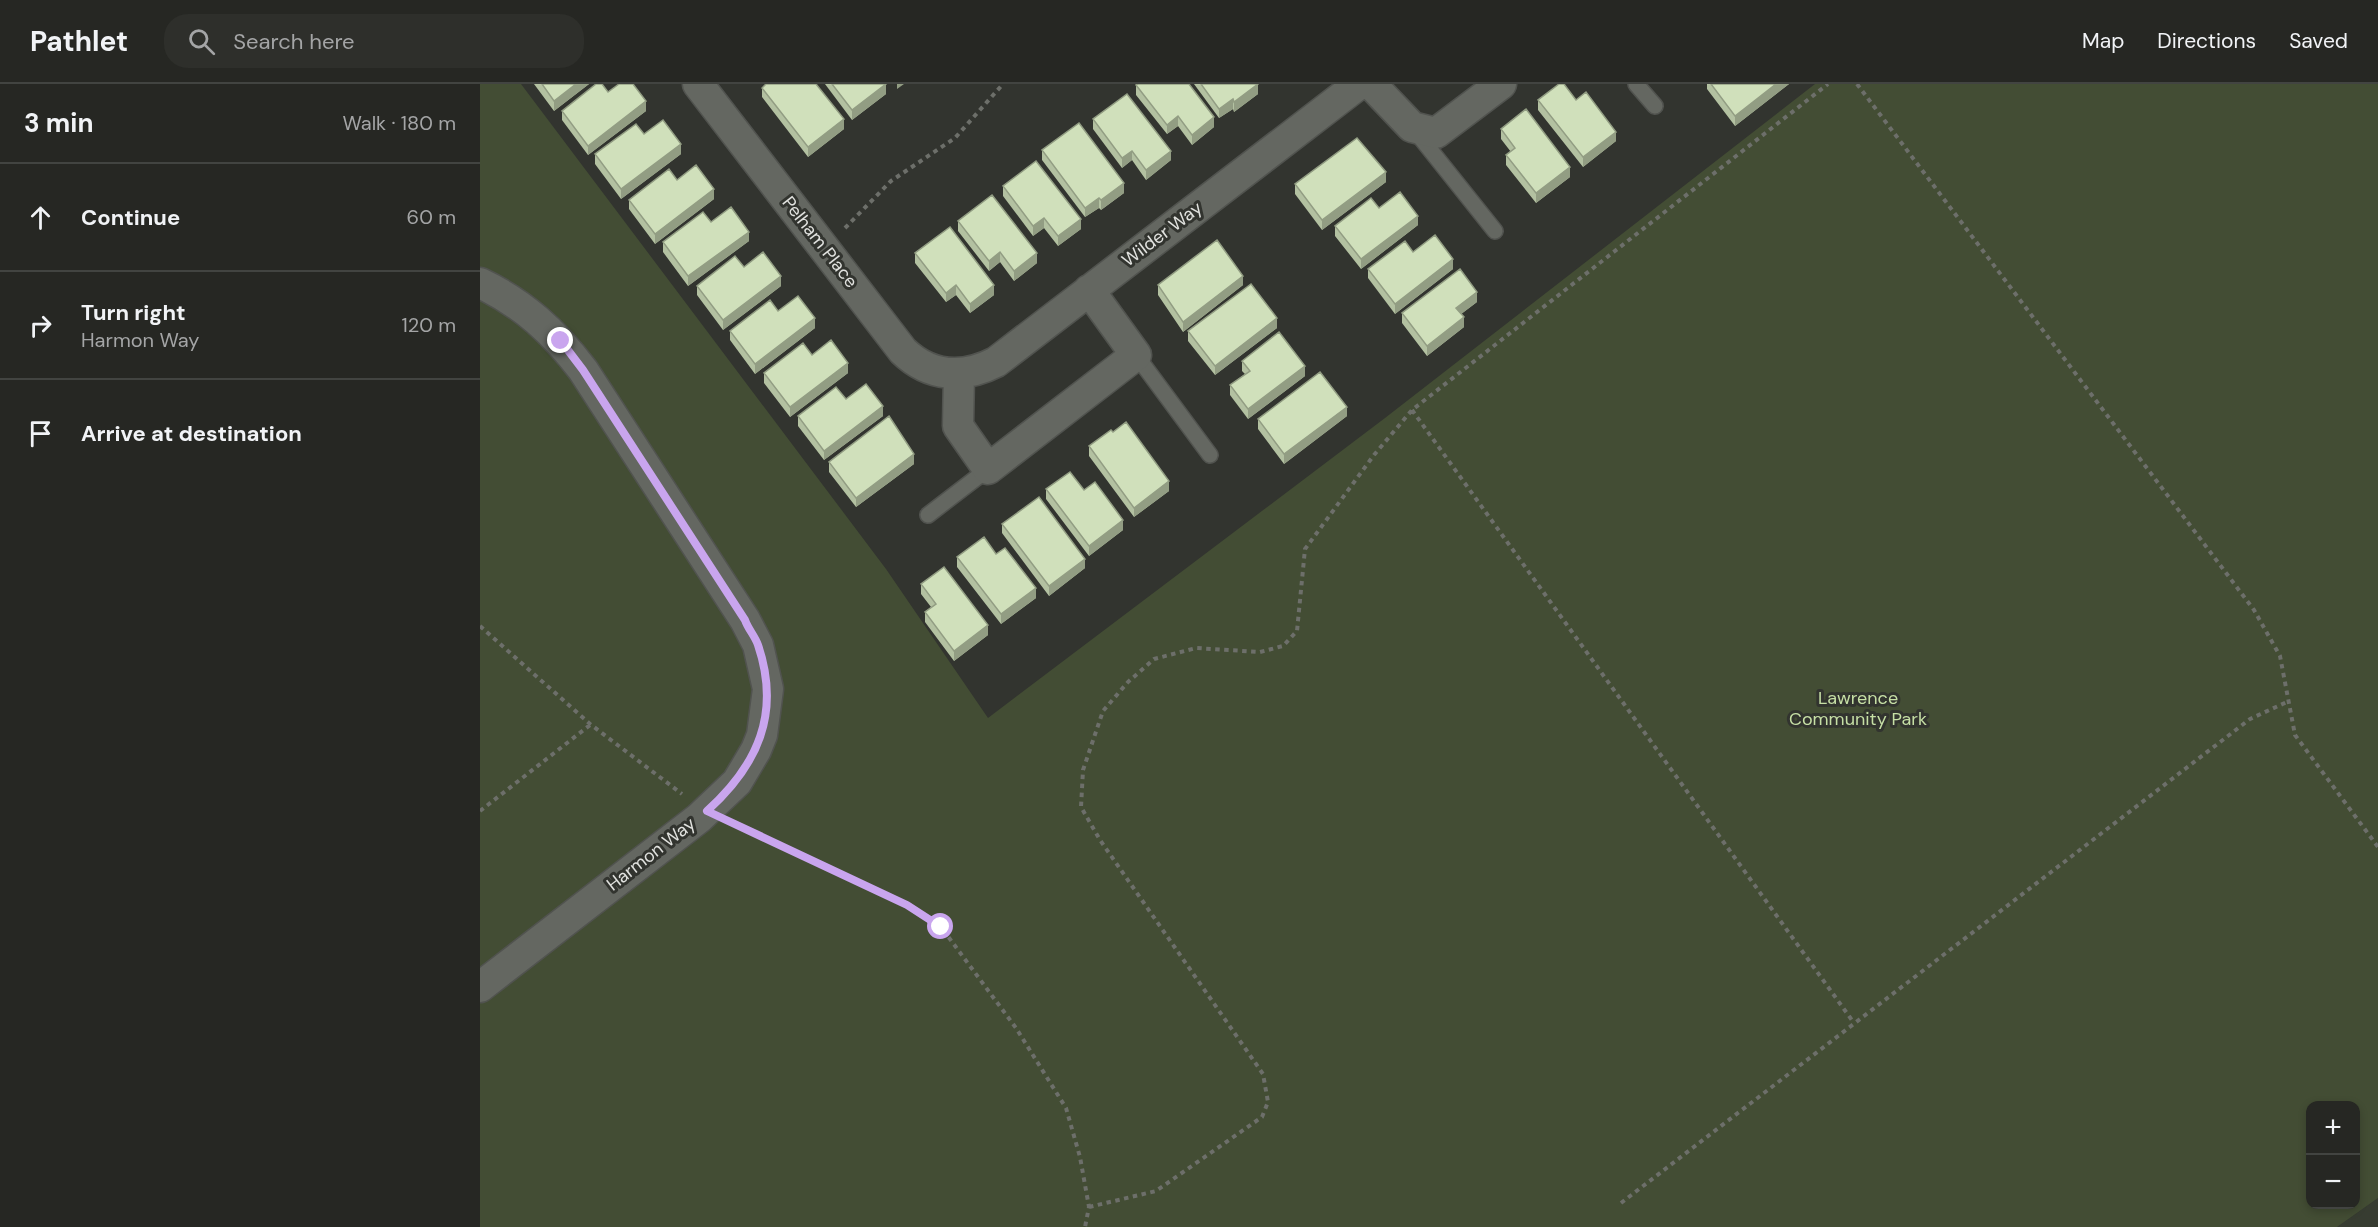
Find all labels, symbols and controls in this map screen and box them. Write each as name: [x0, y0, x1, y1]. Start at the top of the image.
search box: [164, 14, 584, 68]
text: Pathlet: [30, 23, 128, 60]
icon: search: [185, 25, 218, 58]
text: Search here: [233, 27, 355, 56]
text: Map: [2082, 27, 2124, 55]
text: Directions: [2157, 27, 2256, 55]
text: Saved: [2289, 27, 2348, 55]
text: 3 min: [24, 106, 93, 140]
text: Walk · 180 m: [342, 110, 456, 136]
street label: Pelham Place: [777, 191, 863, 293]
street label: Wilder Way: [1117, 196, 1207, 272]
icon: ahead: [24, 201, 57, 234]
text: Continue: [81, 203, 180, 232]
text: 60 m: [407, 204, 456, 230]
text: Turn right: [81, 298, 186, 327]
icon: right: [24, 309, 57, 342]
text: 120 m: [402, 312, 456, 338]
text: Harmon Way: [81, 327, 199, 353]
route end: [547, 327, 573, 353]
icon: arrive: [24, 417, 57, 450]
text: Arrive at destination: [81, 419, 302, 448]
park label: Lawrence Community Park: [1789, 686, 1927, 731]
street label: Harmon Way: [602, 812, 700, 896]
route start: [927, 913, 953, 939]
map controls: [2306, 1101, 2360, 1209]
button: +: [2306, 1101, 2360, 1155]
button: −: [2306, 1155, 2360, 1209]

